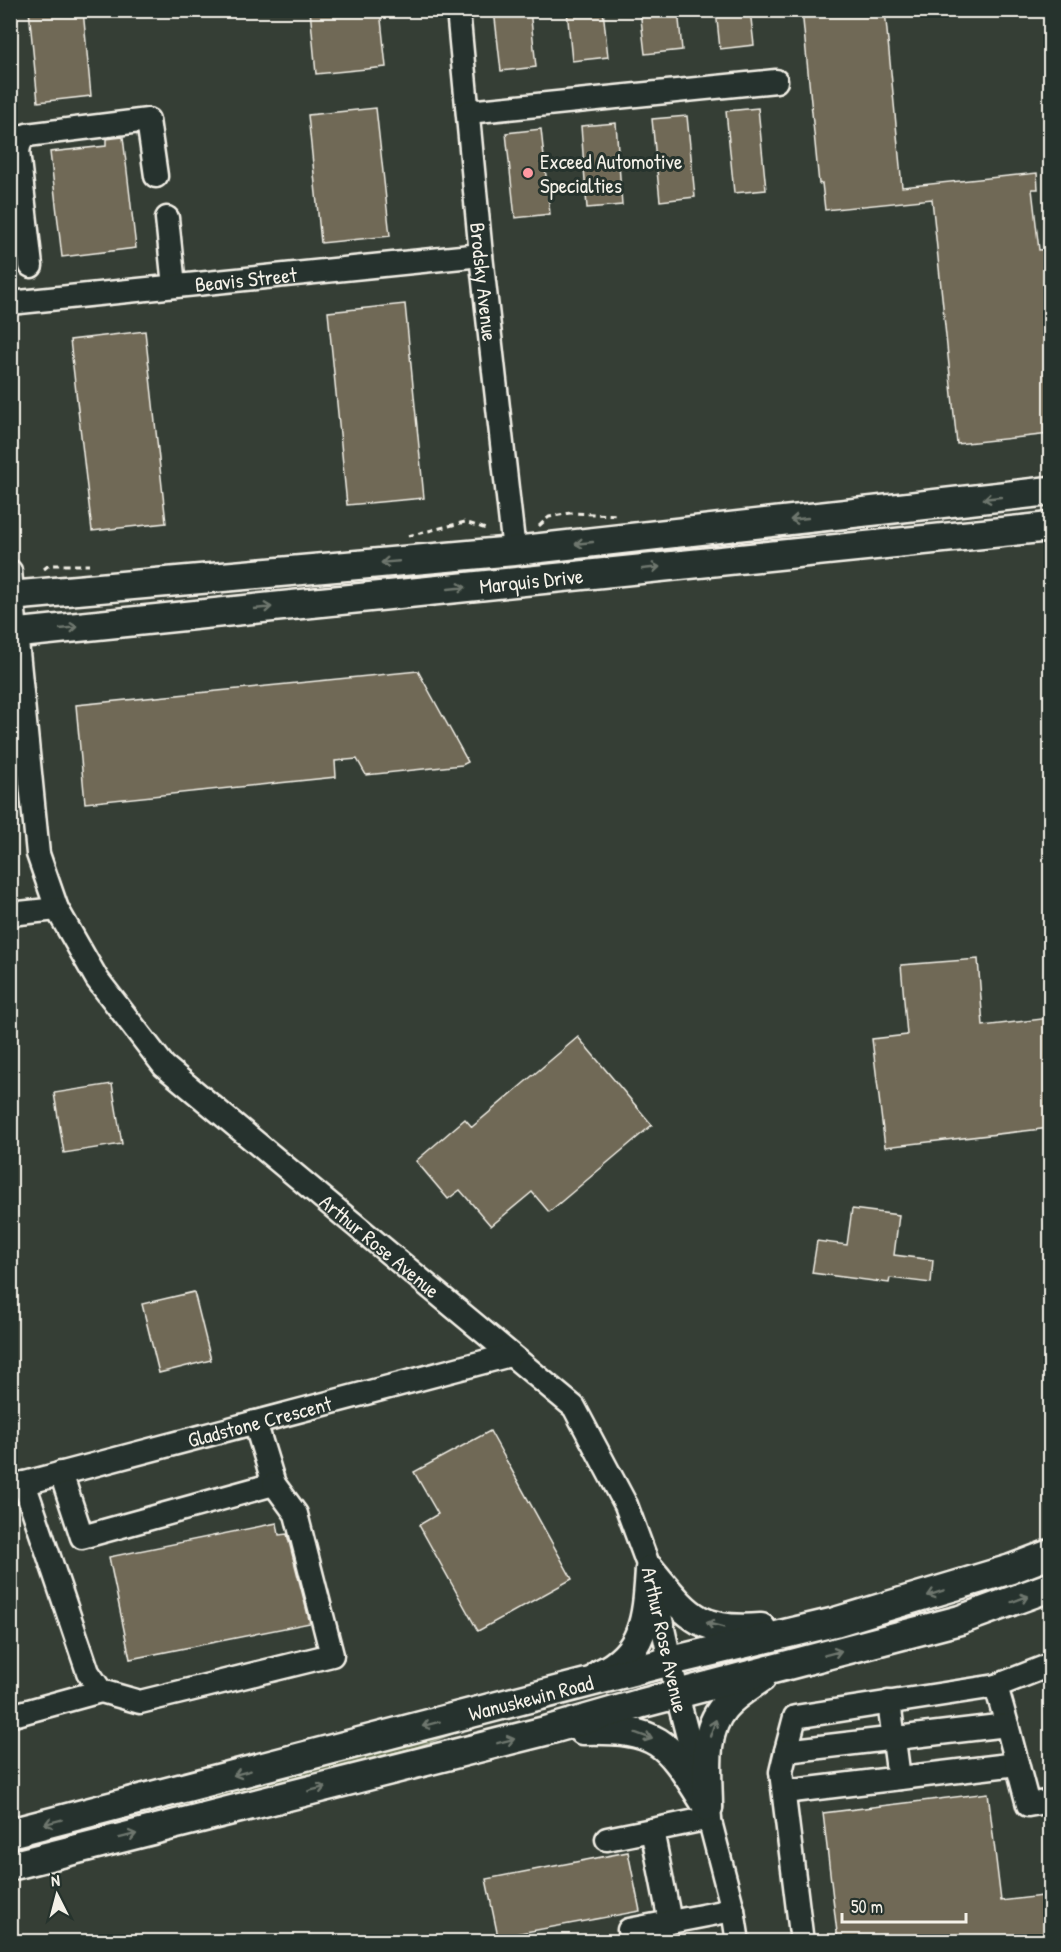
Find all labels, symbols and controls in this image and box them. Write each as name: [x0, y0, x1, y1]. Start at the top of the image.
place label: Exceed Automotive Specialties: [540, 147, 682, 200]
marker: Exceed Automotive Specialties: [521, 166, 535, 180]
street label: Brodsky Avenue: [464, 221, 505, 343]
street label: Beavis Street: [193, 259, 299, 299]
one-way arrow: [983, 492, 1003, 503]
one-way arrow: [789, 514, 809, 525]
one-way arrow: [574, 538, 594, 549]
one-way arrow: [380, 557, 400, 568]
street label: Marquis Drive: [478, 561, 585, 600]
one-way arrow: [640, 562, 660, 573]
one-way arrow: [446, 582, 466, 593]
one-way arrow: [252, 602, 272, 613]
one-way arrow: [58, 622, 78, 633]
street label: Arthur Rose Avenue: [314, 1187, 446, 1304]
street label: Gladstone Crescent: [184, 1388, 335, 1454]
street label: Arthur Rose Avenue: [635, 1564, 696, 1715]
one-way arrow: [927, 1588, 946, 1599]
one-way arrow: [1010, 1593, 1029, 1604]
one-way arrow: [706, 1619, 725, 1630]
one-way arrow: [823, 1647, 842, 1659]
street label: Wanuskewin Road: [465, 1667, 596, 1728]
one-way arrow: [422, 1718, 441, 1730]
one-way arrow: [708, 1719, 719, 1738]
one-way arrow: [634, 1731, 653, 1742]
one-way arrow: [497, 1735, 516, 1746]
one-way arrow: [233, 1767, 252, 1779]
one-way arrow: [307, 1782, 326, 1794]
one-way arrow: [44, 1816, 63, 1828]
one-way arrow: [118, 1830, 137, 1842]
north arrow: [27, 1865, 87, 1925]
text: N: [50, 1869, 61, 1891]
scale bar: [842, 1886, 966, 1924]
text: 50 m: [851, 1894, 883, 1919]

